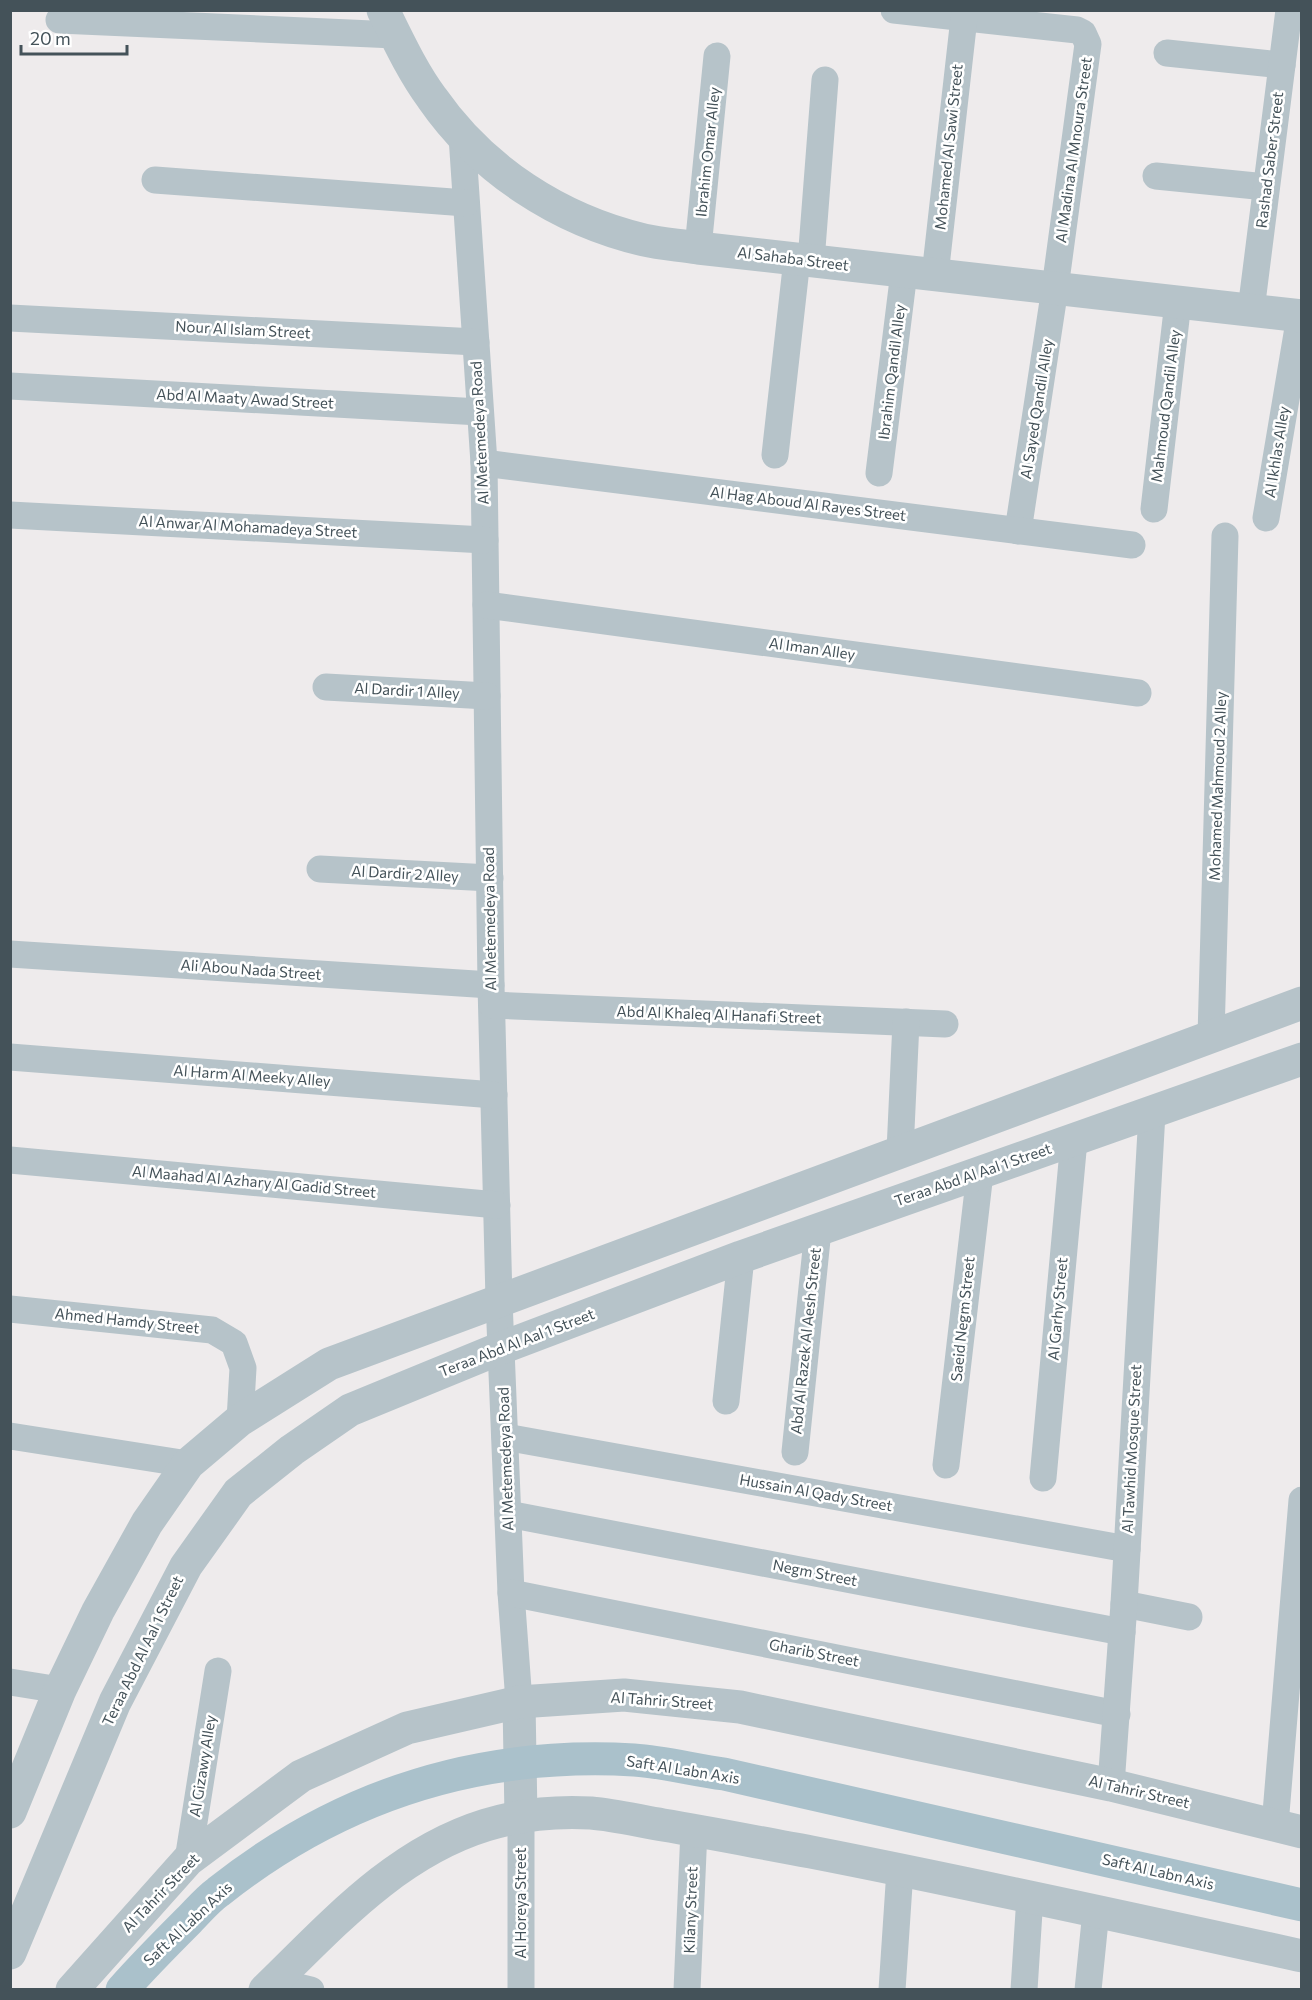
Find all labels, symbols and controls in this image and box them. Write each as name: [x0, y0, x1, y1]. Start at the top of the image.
scale bar: [21, 18, 128, 56]
text: 20 m: [30, 27, 71, 49]
street label: Al Madina Al Mnoura Street: [1051, 56, 1095, 244]
street label: Mohamed Al Sawi Street: [930, 63, 966, 231]
street label: Ibrahim Omar Alley: [691, 86, 723, 218]
street label: Rashad Saber Street: [1252, 91, 1286, 229]
street label: Al Sahaba Street: [736, 242, 850, 274]
street label: Ibrahim Qandil Alley: [874, 303, 908, 441]
street label: Nour Al Islam Street: [175, 316, 311, 342]
street label: Mahmoud Qandil Alley: [1147, 328, 1183, 483]
street label: Al Sayed Qandil Alley: [1016, 337, 1056, 480]
street label: Al Metemedeya Road: [466, 361, 492, 505]
street label: Abd Al Maaty Awad Street: [156, 384, 334, 412]
street label: Al Ikhlas Alley: [1260, 404, 1292, 499]
street label: Al Hag Aboud Al Rayes Street: [709, 482, 907, 524]
street label: Al Anwar Al Mohamadeya Street: [138, 511, 358, 541]
street label: Al Iman Alley: [768, 633, 857, 663]
street label: Al Dardir 1 Alley: [354, 678, 461, 702]
street label: Mohamed Mahmoud 2 Alley: [1205, 691, 1229, 881]
street label: Al Metemedeya Road: [479, 847, 499, 991]
street label: Al Dardir 2 Alley: [351, 861, 460, 885]
street label: Ali Abou Nada Street: [180, 955, 322, 983]
street label: Abd Al Khaleq Al Hanafi Street: [616, 1001, 822, 1027]
street label: Al Harm Al Meeky Alley: [173, 1061, 331, 1089]
street label: Teraa Abd Al Aal 1 Street: [892, 1139, 1054, 1209]
street label: Al Maahad Al Azhary Al Gadid Street: [131, 1161, 377, 1201]
street label: Abd Al Razek Al Aesh Street: [786, 1247, 824, 1435]
street label: Saeid Negm Street: [946, 1255, 978, 1382]
street label: Al Garhy Street: [1044, 1257, 1070, 1361]
street label: Ahmed Hamdy Street: [54, 1303, 200, 1337]
street label: Teraa Abd Al Aal 1 Street: [436, 1304, 597, 1380]
street label: Al Tawhid Mosque Street: [1118, 1364, 1144, 1534]
street label: Al Metemedeya Road: [493, 1387, 517, 1531]
street label: Hussain Al Qady Street: [738, 1470, 894, 1514]
street label: Negm Street: [771, 1555, 859, 1589]
street label: Teraa Abd Al Aal 1 Street: [98, 1572, 186, 1729]
street label: Gharib Street: [768, 1634, 861, 1670]
street label: Al Tahrir Street: [610, 1687, 714, 1713]
street label: Al Gizawy Alley: [185, 1713, 219, 1818]
street label: Saft Al Labn Axis: [625, 1751, 741, 1787]
street label: Al Tahrir Street: [1087, 1771, 1191, 1811]
street label: Al Horeya Street: [511, 1847, 529, 1959]
street label: Al Tahrir Street: [118, 1849, 202, 1936]
street label: Saft Al Labn Axis: [1100, 1849, 1216, 1893]
street label: Kilany Street: [679, 1866, 701, 1954]
street label: Saft Al Labn Axis: [139, 1878, 235, 1969]

